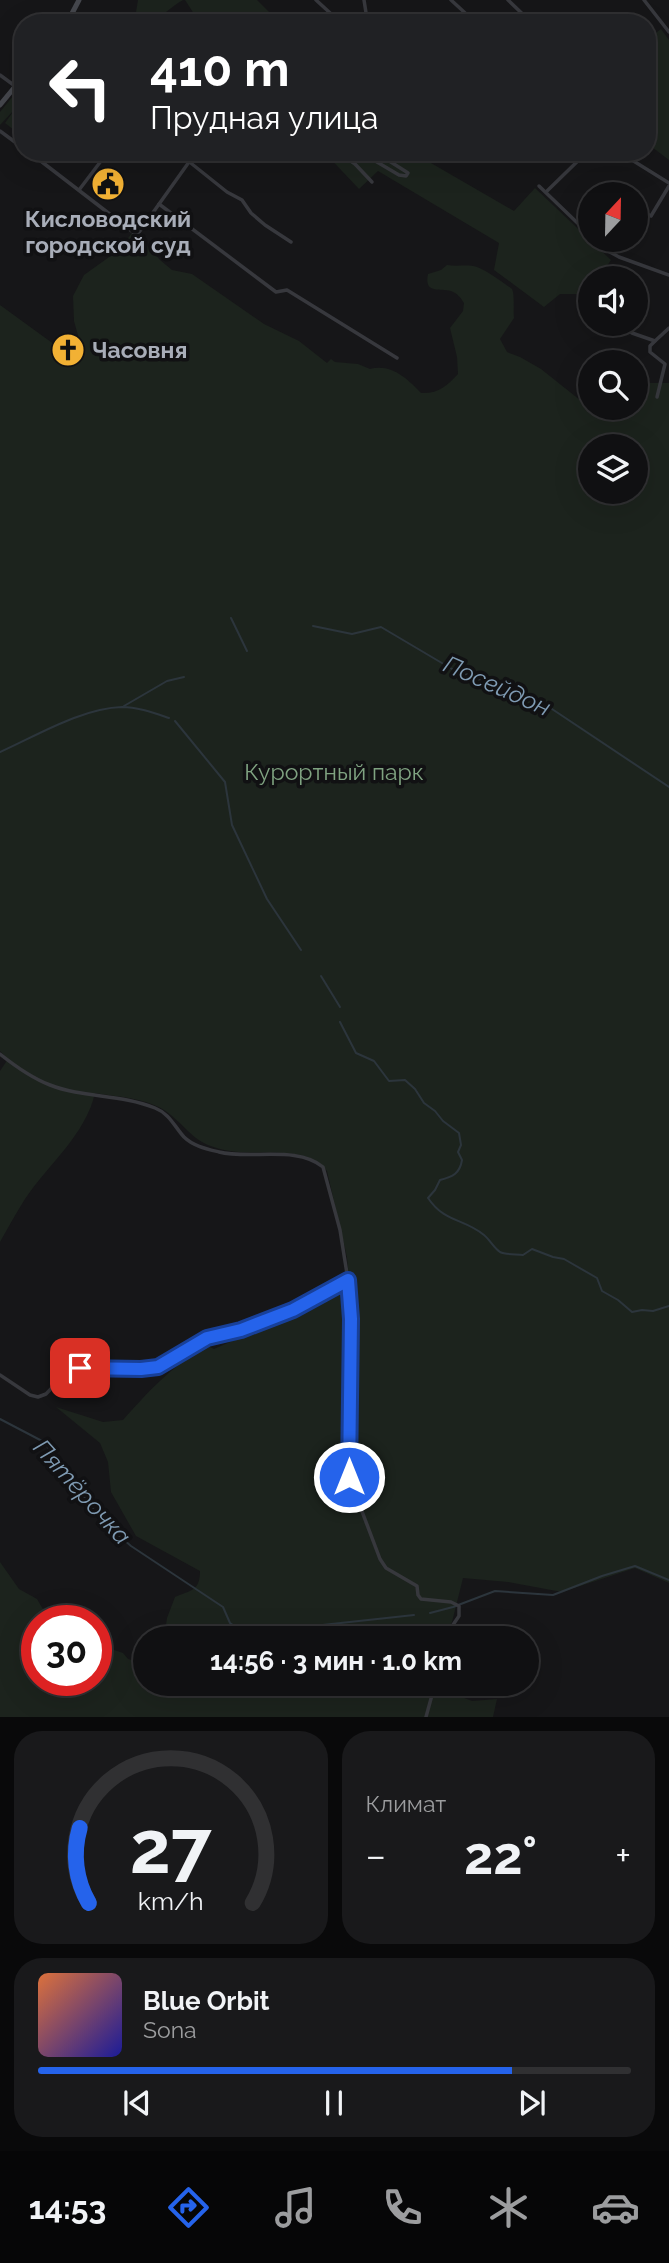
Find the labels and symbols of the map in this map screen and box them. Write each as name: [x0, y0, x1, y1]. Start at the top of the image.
public building icon: Кисловодский городской суд: [89, 165, 127, 203]
north arrow: [578, 182, 648, 252]
place label: Кисловодский городской суд: [25, 205, 191, 258]
church icon: Часовня: [49, 331, 87, 369]
place label: Часовня: [92, 336, 187, 363]
water label: Посейдон: [439, 649, 555, 722]
park label: Курортный парк: [244, 758, 424, 785]
pin: [50, 1338, 110, 1398]
water label: Пятёрочка: [28, 1433, 137, 1550]
position arrow: [312, 1440, 386, 1514]
speed limit sign: 30: [21, 1605, 112, 1696]

